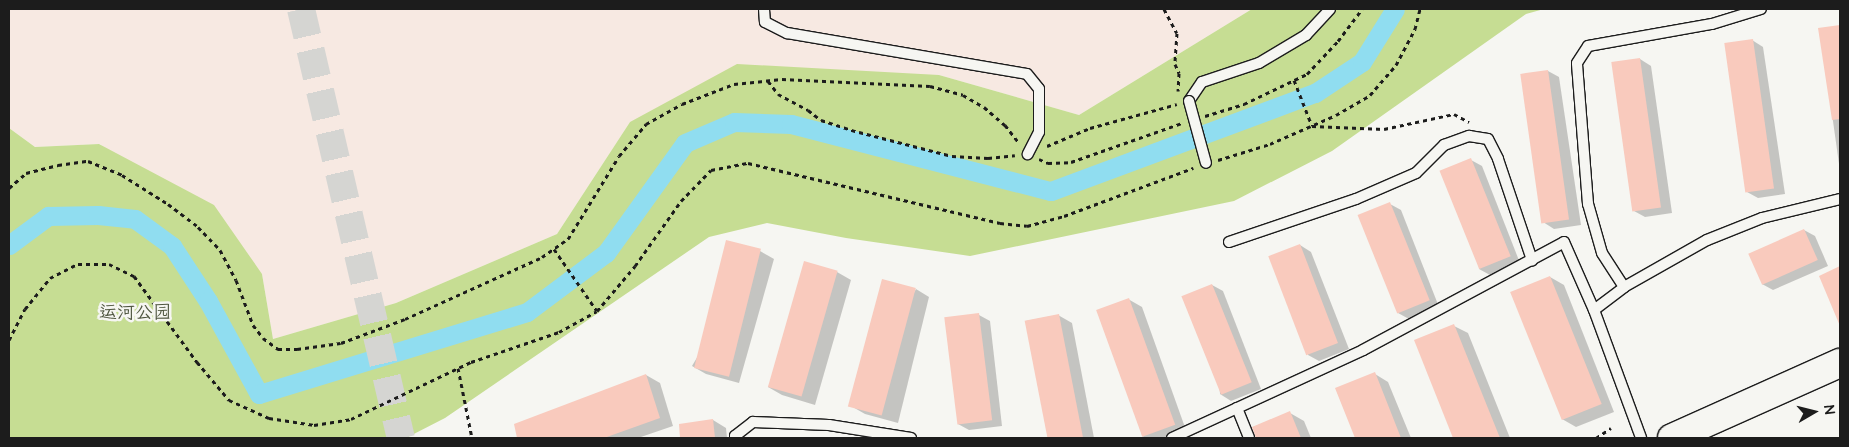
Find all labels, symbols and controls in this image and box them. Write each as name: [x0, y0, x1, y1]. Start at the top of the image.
park label: 运河公园: [99, 302, 171, 324]
north arrow: [1789, 387, 1839, 437]
text: N: [1818, 404, 1839, 416]

